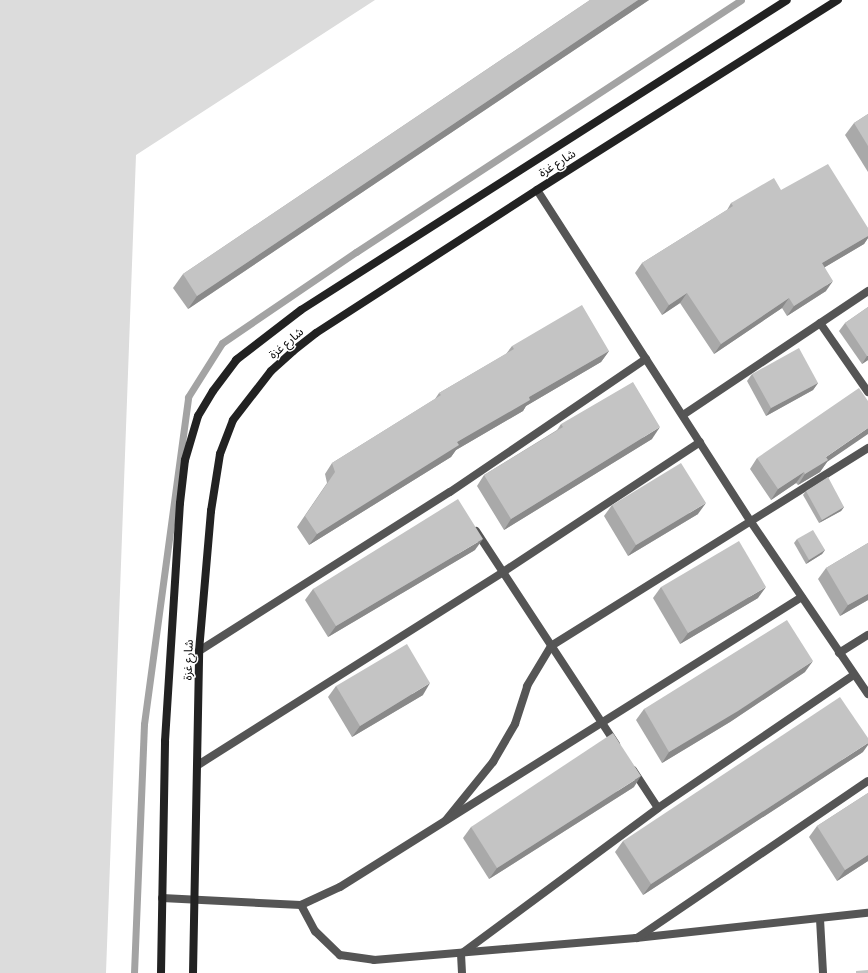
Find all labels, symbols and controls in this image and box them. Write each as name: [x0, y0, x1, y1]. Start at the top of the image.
street label: شارع غزة: [536, 146, 578, 180]
street label: شارع غزة: [266, 324, 306, 362]
street label: شارع غزة: [180, 639, 196, 681]

